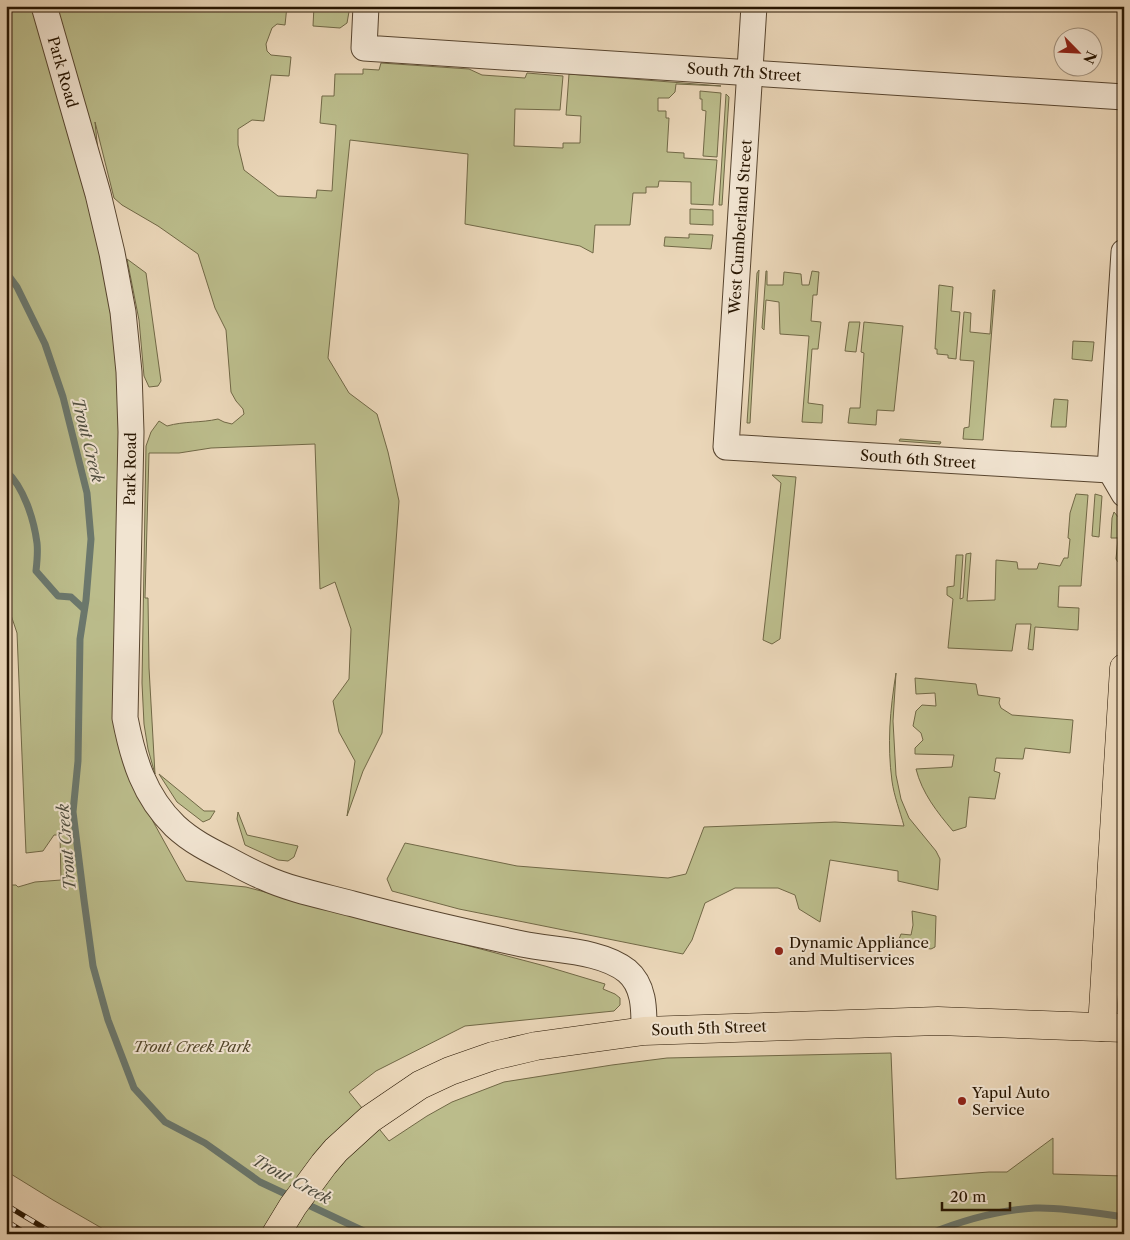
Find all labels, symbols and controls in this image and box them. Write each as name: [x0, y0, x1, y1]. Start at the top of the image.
north arrow: [1052, 28, 1102, 78]
street label: Park Road: [44, 34, 82, 110]
text: N: [1079, 48, 1101, 67]
street label: South 7th Street: [686, 59, 803, 86]
street label: West Cumberland Street: [724, 138, 756, 316]
water label: Trout Creek: [68, 396, 108, 485]
street label: Park Road: [120, 432, 140, 506]
street label: South 6th Street: [859, 445, 977, 473]
water label: Trout Creek: [52, 802, 80, 891]
place label: Dynamic Appliance and Multiservices: [789, 933, 929, 969]
marker: Dynamic Appliance and Multiservices: [773, 945, 785, 957]
street label: South 5th Street: [651, 1016, 768, 1040]
park label: Trout Creek Park: [133, 1037, 251, 1056]
place label: Yapul Auto Service: [971, 1083, 1050, 1119]
marker: Yapul Auto Service: [956, 1095, 968, 1107]
water label: Trout Creek: [249, 1150, 336, 1208]
scale bar: [942, 1180, 1010, 1212]
text: 20 m: [950, 1187, 986, 1206]

